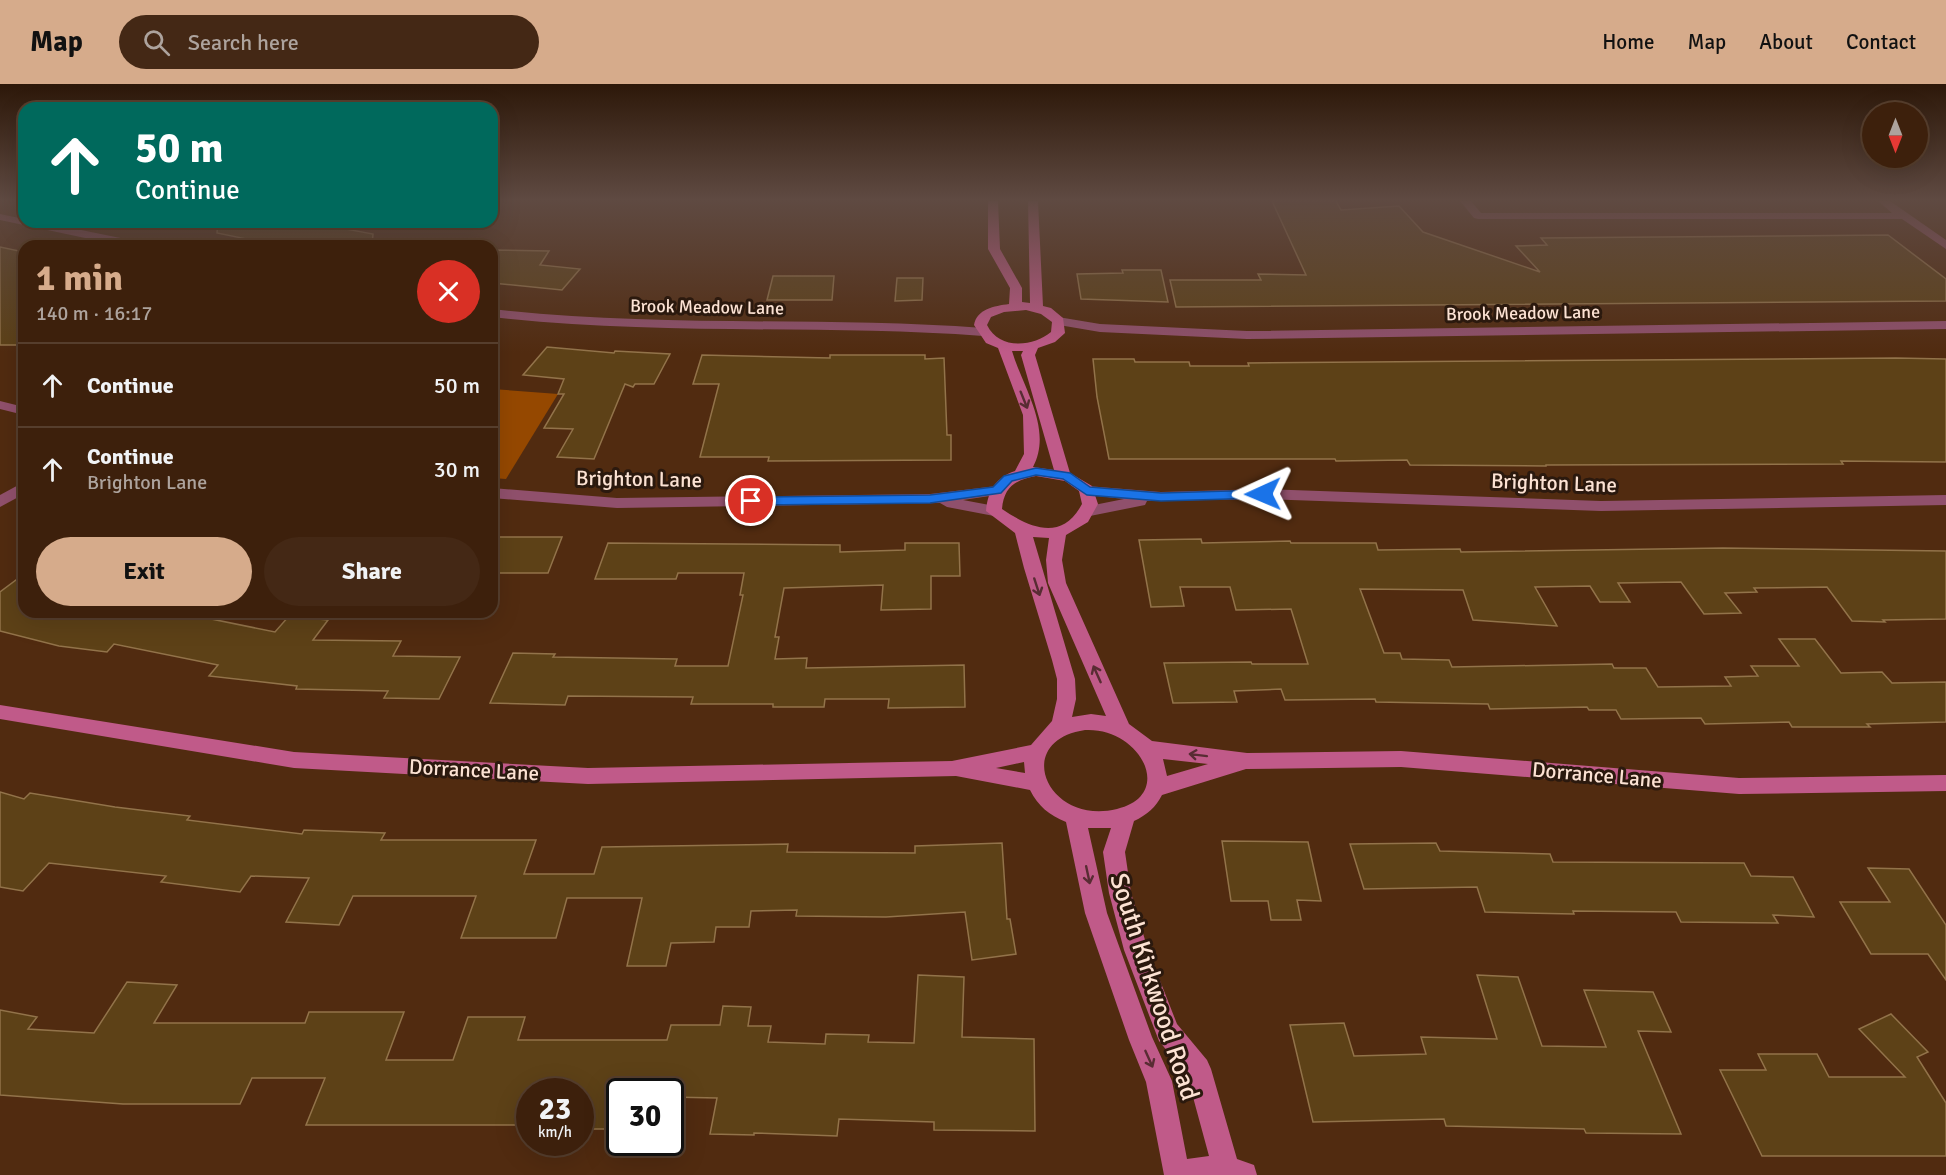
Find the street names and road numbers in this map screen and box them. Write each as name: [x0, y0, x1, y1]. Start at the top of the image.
street label: Brook Meadow Lane: [630, 295, 784, 319]
street label: Brook Meadow Lane: [1446, 301, 1600, 325]
street label: Brighton Lane: [576, 465, 702, 493]
street label: Brighton Lane: [1490, 468, 1618, 498]
street label: Dorrance Lane: [408, 754, 540, 786]
street label: Dorrance Lane: [1531, 756, 1663, 794]
street label: South Kirkwood Road: [1102, 869, 1206, 1105]

